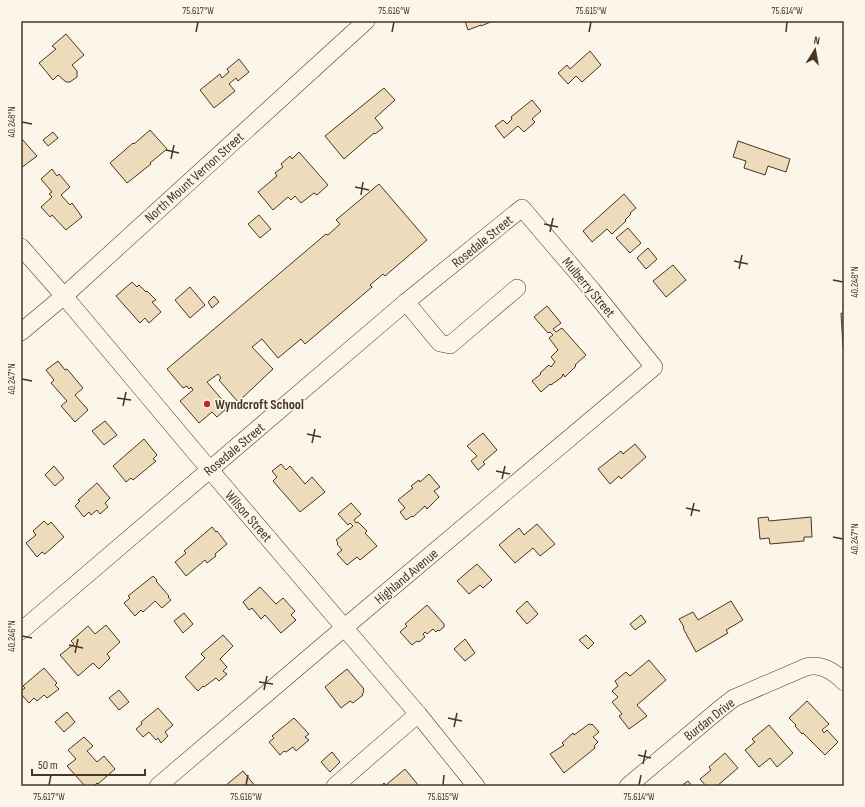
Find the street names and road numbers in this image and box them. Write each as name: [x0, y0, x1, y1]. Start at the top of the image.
street label: North Mount Vernon Street: [141, 128, 247, 226]
street label: Rosedale Street: [448, 211, 516, 271]
street label: Mulberry Street: [558, 254, 619, 321]
street label: Rosedale Street: [201, 419, 268, 480]
street label: Wilson Street: [222, 487, 276, 546]
street label: Highland Avenue: [371, 545, 441, 608]
street label: Burdan Drive: [681, 694, 738, 744]

